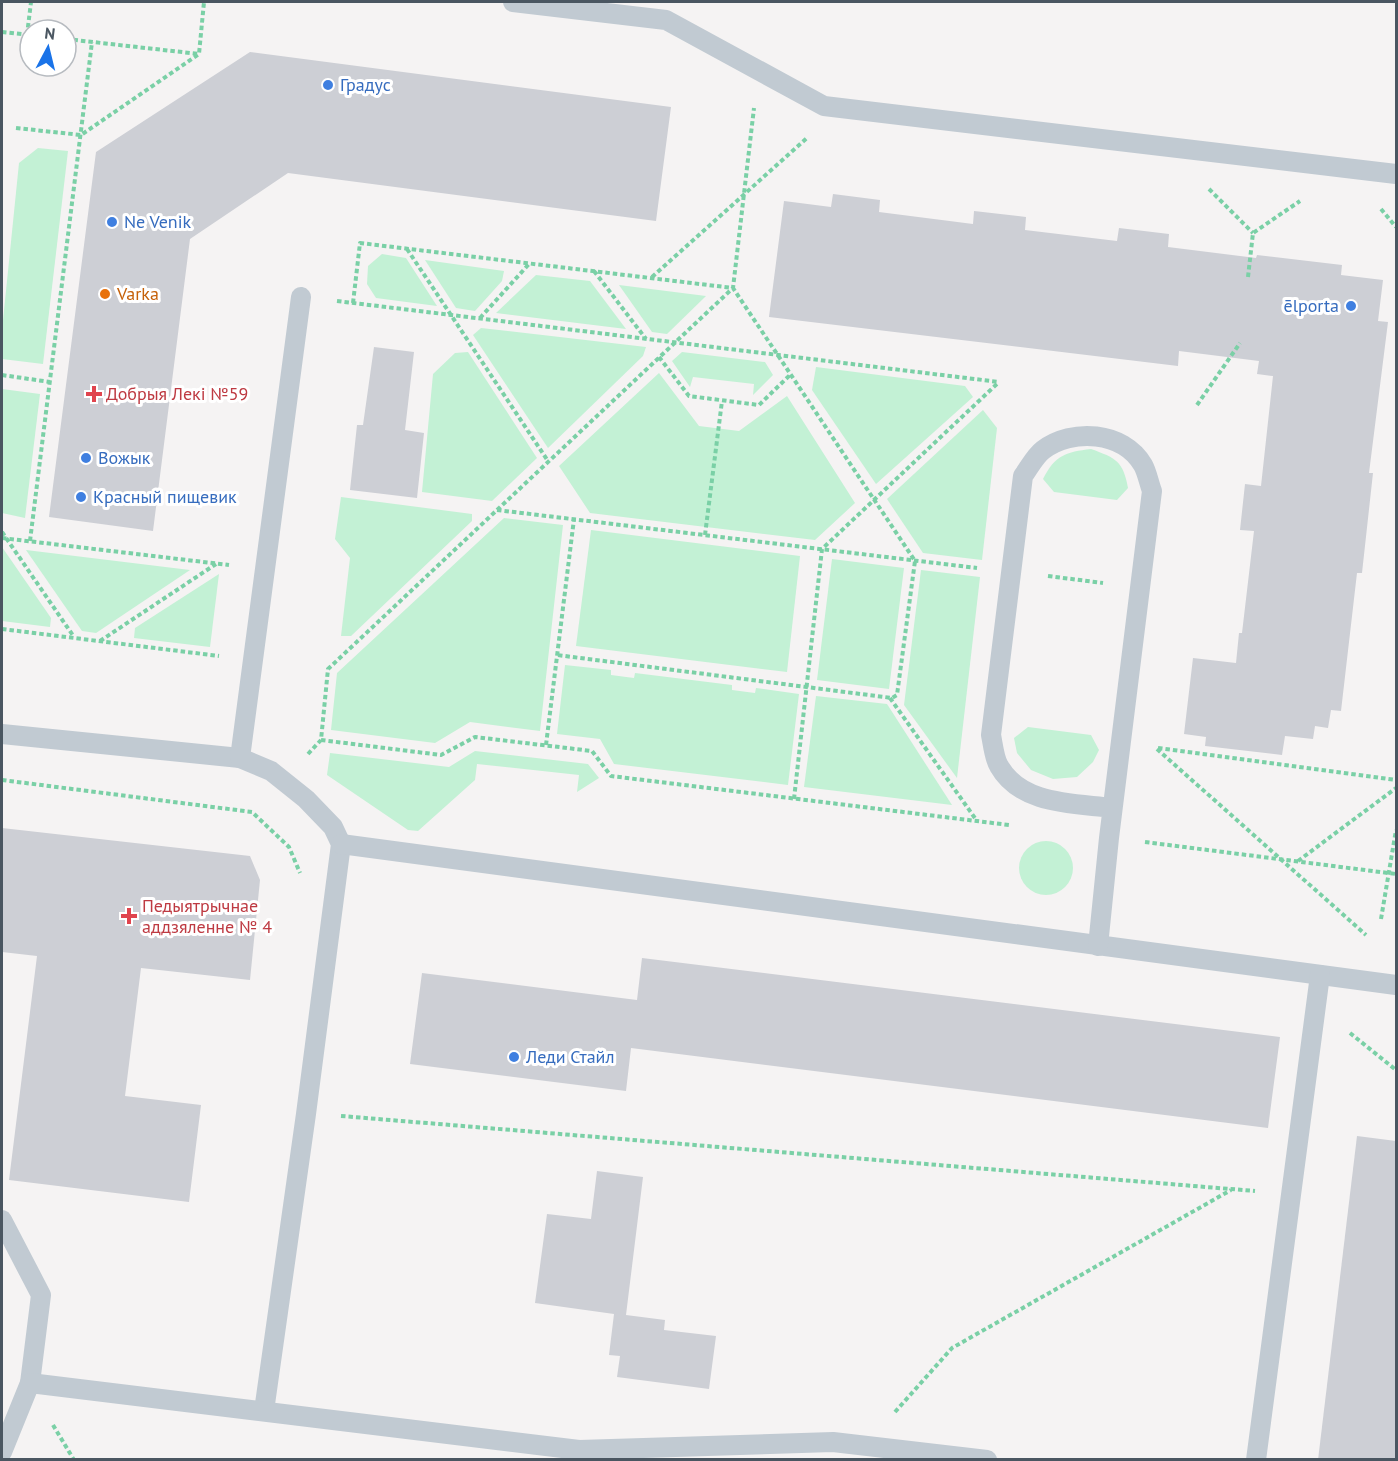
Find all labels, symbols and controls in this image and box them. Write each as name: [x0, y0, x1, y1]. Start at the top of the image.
north arrow: [18, 18, 78, 78]
text: N: [43, 23, 56, 44]
place label: Градус: [340, 73, 391, 96]
marker: Градус: [321, 78, 335, 92]
place label: Ne Venik: [124, 210, 192, 233]
marker: Ne Venik: [105, 215, 119, 229]
place label: Varka: [116, 282, 159, 305]
marker: Varka: [98, 287, 112, 301]
place label: ēlporta: [1284, 294, 1339, 317]
marker: ēlporta: [1344, 299, 1358, 313]
place label: Добрыя Лекі №59: [106, 382, 248, 405]
marker: Добрыя Лекі №59: [87, 387, 101, 401]
place label: Вожык: [98, 446, 151, 469]
marker: Вожык: [79, 451, 93, 465]
place label: Красный пищевик: [93, 485, 237, 508]
marker: Красный пищевик: [74, 490, 88, 504]
place label: Педыятрычнае аддзяленне № 4: [142, 894, 272, 938]
marker: Педыятрычнае аддзяленне № 4: [120, 907, 138, 925]
place label: Леди Стайл: [525, 1045, 615, 1068]
marker: Леди Стайл: [507, 1050, 521, 1064]

